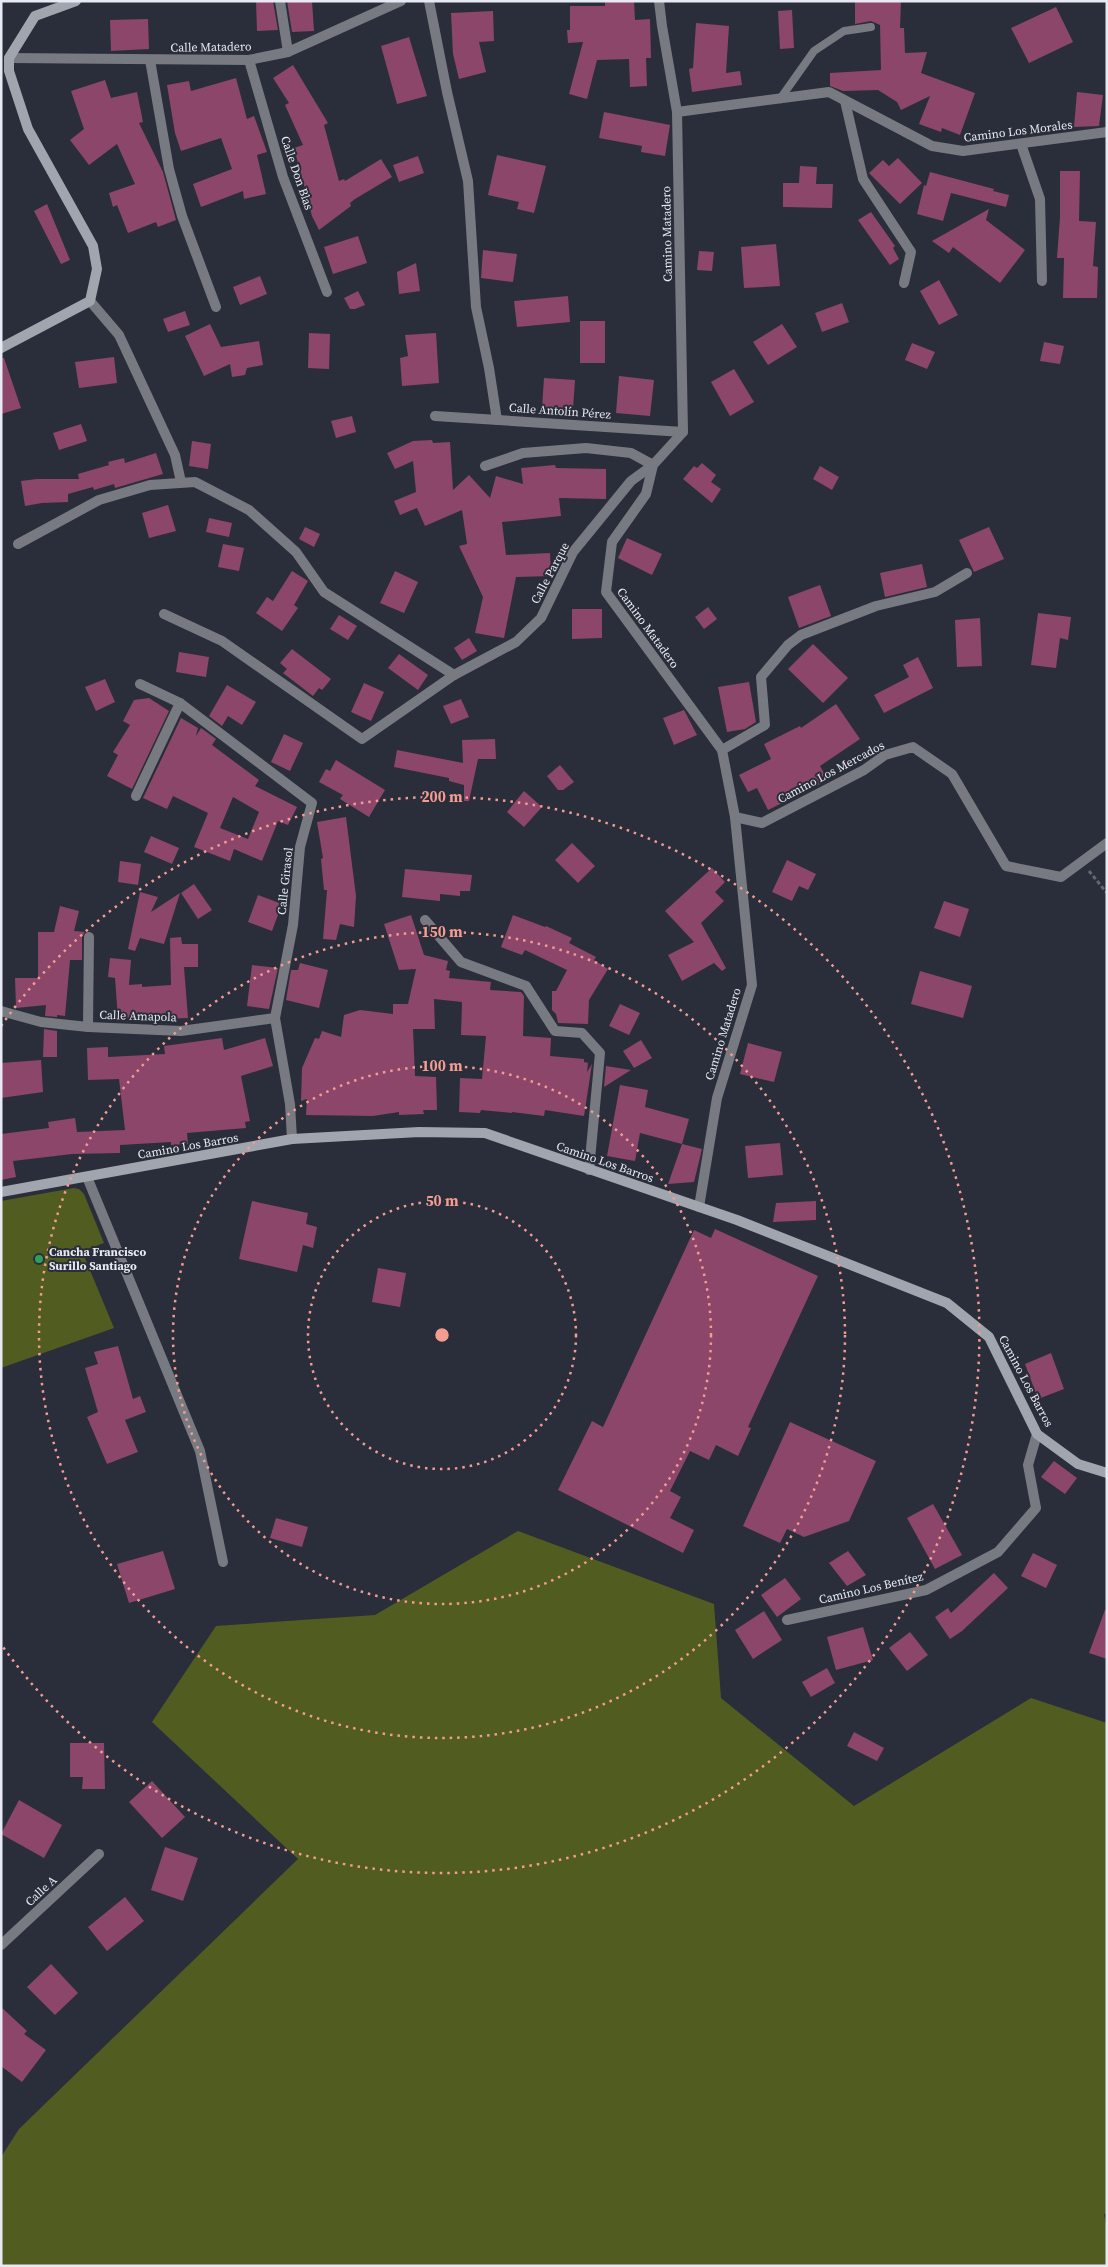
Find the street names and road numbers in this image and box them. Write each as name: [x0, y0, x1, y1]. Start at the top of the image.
street label: Calle Matadero: [170, 38, 252, 56]
street label: Camino Los Morales: [963, 116, 1073, 146]
street label: Calle Don Blas: [277, 134, 317, 212]
street label: Camino Matadero: [658, 186, 676, 282]
street label: Calle Antolín Pérez: [509, 399, 612, 423]
street label: Calle Parque: [527, 539, 573, 607]
street label: Camino Matadero: [613, 585, 683, 672]
street label: Camino Los Mercados: [775, 737, 887, 807]
street label: Calle Girasol: [273, 846, 297, 916]
street label: Camino Matadero: [701, 985, 745, 1082]
street label: Calle Amapola: [99, 1007, 178, 1025]
street label: Camino Los Barros: [136, 1129, 240, 1163]
street label: Camino Los Barros: [554, 1138, 656, 1186]
street label: Camino Los Barros: [995, 1332, 1057, 1430]
street label: Camino Los Benítez: [817, 1568, 925, 1608]
street label: Calle A: [22, 1872, 60, 1910]

